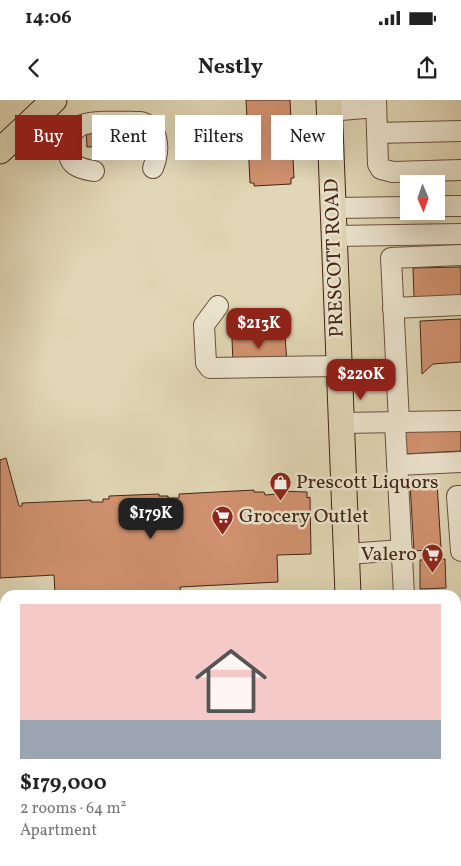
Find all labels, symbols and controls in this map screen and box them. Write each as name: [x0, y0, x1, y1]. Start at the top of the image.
text: 14:06: [25, 5, 72, 31]
text: Nestly: [198, 52, 263, 83]
icon: back: [20, 54, 48, 82]
icon: share: [413, 54, 441, 82]
chip: Buy: [15, 115, 82, 160]
chip: Rent: [92, 115, 165, 160]
chip: Filters: [175, 115, 261, 160]
chip: New: [271, 115, 343, 160]
north arrow: [400, 175, 445, 220]
map controls: [400, 175, 445, 220]
street label: PRESCOTT ROAD: [318, 178, 352, 338]
pin: $213K: [224, 308, 294, 350]
text: $213K: [237, 313, 281, 335]
pin: $220K: [326, 358, 396, 401]
text: $220K: [338, 364, 384, 386]
place label: Prescott Liquors: [296, 469, 438, 497]
shop icon: Prescott Liquors: [268, 471, 292, 502]
pin: $179K: [116, 498, 186, 540]
text: $179K: [129, 503, 173, 525]
place label: Grocery Outlet: [239, 503, 369, 531]
supermarket icon: Grocery Outlet: [211, 505, 235, 536]
place label: Valero: [361, 541, 417, 569]
supermarket icon: Valero: [421, 543, 445, 574]
icon: home: [186, 636, 276, 726]
text: $179,000: [20, 769, 107, 798]
text: 2 rooms · 64 m²: [20, 798, 127, 820]
text: Apartment: [20, 820, 97, 842]

